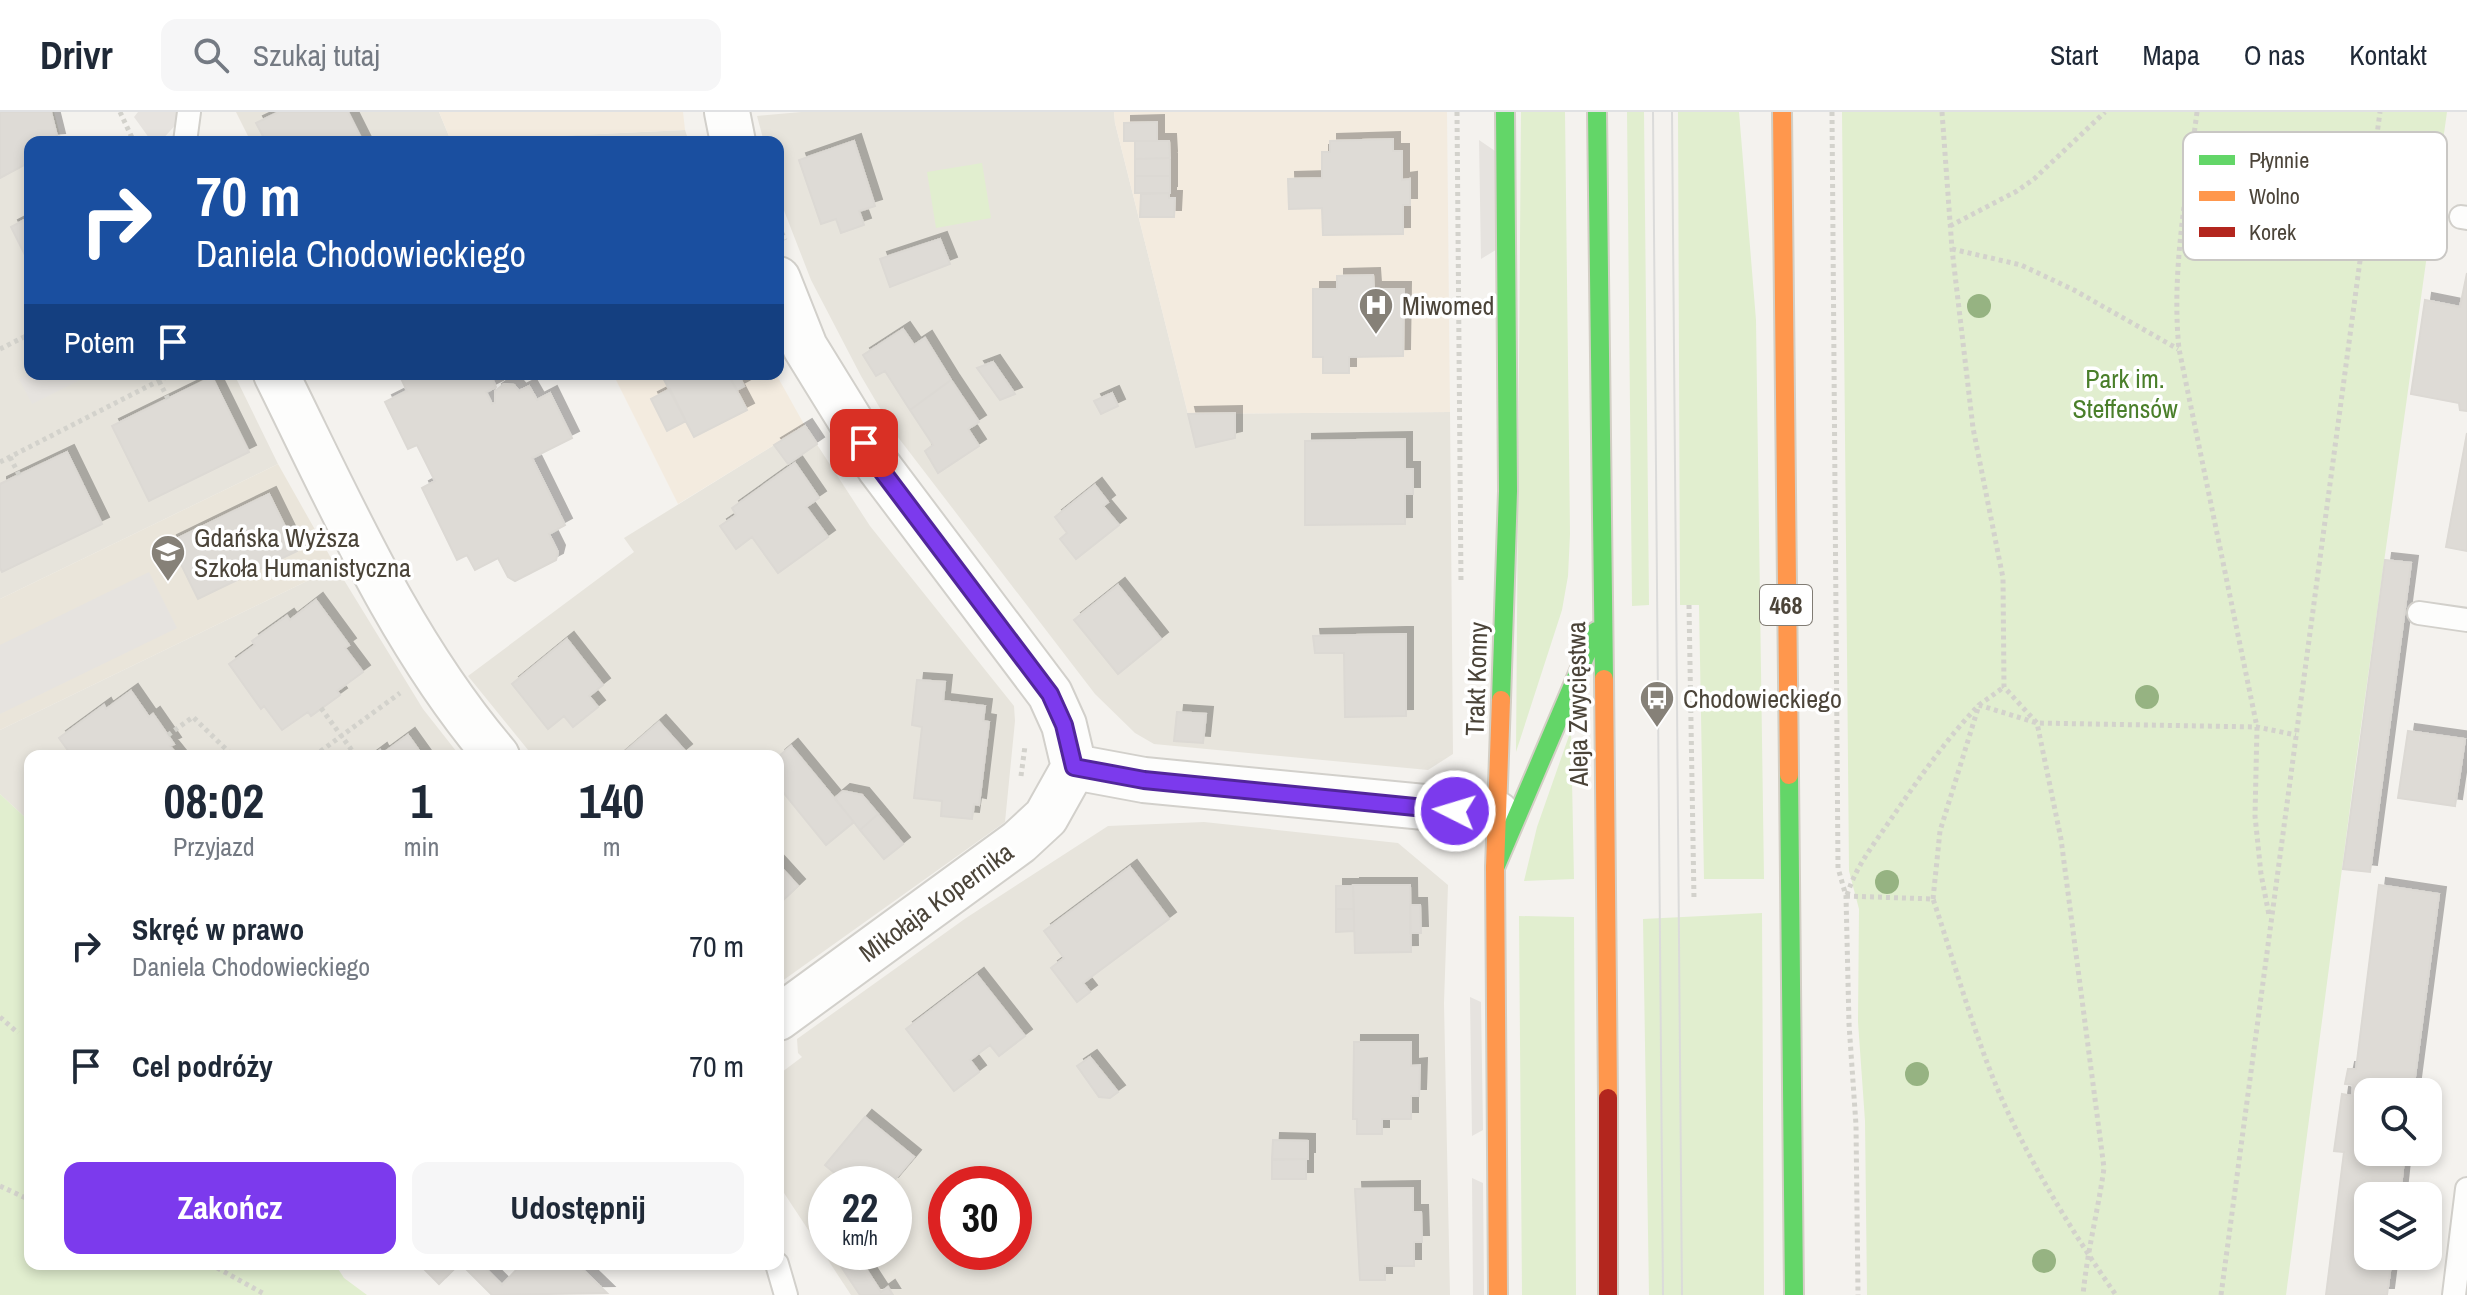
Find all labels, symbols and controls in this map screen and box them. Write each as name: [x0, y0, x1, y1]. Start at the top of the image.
search box: [161, 19, 721, 91]
text: Drivr: [40, 30, 113, 81]
icon: search: [189, 33, 233, 77]
text: Szukaj tutaj: [253, 35, 380, 75]
text: Start: [2050, 36, 2098, 74]
text: Mapa: [2142, 36, 2200, 74]
text: O nas: [2244, 36, 2305, 74]
text: Kontakt: [2349, 36, 2427, 74]
legend: [2183, 132, 2447, 260]
text: Płynnie: [2249, 145, 2309, 175]
text: 70 m: [196, 158, 301, 233]
icon: right: [64, 168, 168, 272]
text: Wolno: [2249, 181, 2300, 211]
text: Korek: [2249, 217, 2297, 247]
text: Daniela Chodowieckiego: [196, 230, 526, 278]
hospital icon: Miwomed: [1357, 286, 1395, 336]
place label: Miwomed: [1402, 288, 1494, 323]
icon: arrive: [151, 320, 195, 364]
text: Potem: [64, 322, 135, 362]
park label: Park im. Steffensów: [2072, 361, 2178, 426]
pin: [830, 409, 898, 477]
icon: arrive: [842, 421, 886, 465]
place label: Gdańska Wyższa Szkoła Humanistyczna: [194, 520, 411, 585]
school or university icon: Gdańska Wyższa Szkoła Humanistyczna: [149, 533, 187, 583]
road number: 468: [1760, 585, 1812, 625]
street label: Trakt Konny: [1457, 621, 1495, 737]
street label: Aleja Zwycięstwa: [1558, 621, 1596, 788]
bus stop icon: Chodowieckiego: [1638, 679, 1676, 729]
place label: Chodowieckiego: [1683, 681, 1842, 716]
text: 08:02: [164, 768, 264, 833]
text: 1: [411, 768, 432, 833]
text: 140: [579, 768, 644, 833]
position arrow: [1413, 769, 1497, 853]
text: Przyjazd: [173, 829, 255, 864]
text: min: [404, 829, 439, 864]
text: m: [603, 829, 621, 864]
street label: Mikołaja Kopernika: [852, 834, 1020, 970]
text: Skręć w prawo: [132, 909, 304, 949]
icon: right: [64, 924, 108, 968]
text: 70 m: [689, 926, 744, 966]
text: Daniela Chodowieckiego: [132, 949, 370, 984]
icon: arrive: [64, 1044, 108, 1088]
text: Cel podróży: [132, 1046, 273, 1086]
text: 70 m: [689, 1046, 744, 1086]
map controls: [2354, 1078, 2442, 1270]
button: search: [2354, 1078, 2442, 1166]
button: Zakończ: [64, 1162, 396, 1254]
button: Udostępnij: [412, 1162, 744, 1254]
speed limit sign: 30: [928, 1166, 1032, 1270]
text: 22: [842, 1181, 878, 1234]
button: layers: [2354, 1182, 2442, 1270]
text: km/h: [842, 1224, 878, 1251]

